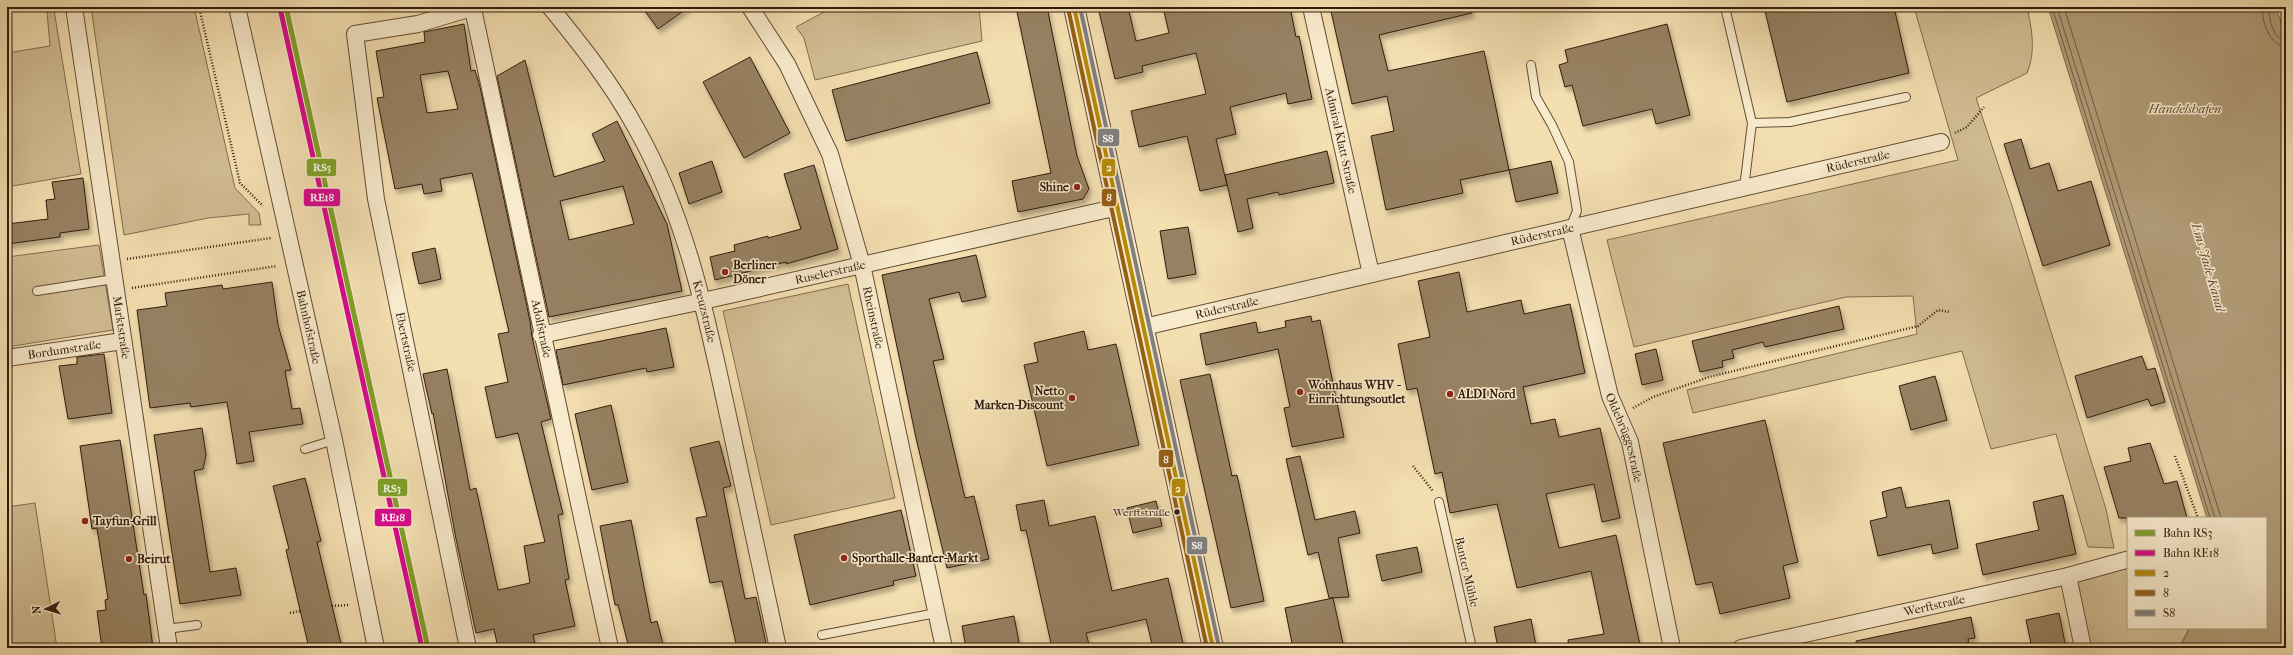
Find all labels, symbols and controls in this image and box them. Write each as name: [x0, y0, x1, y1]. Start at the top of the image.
street label: Admiral-Klatt-Straße: [1322, 85, 1360, 195]
water label: Handelshafen: [2148, 101, 2221, 116]
line badge: S8: [1097, 128, 1120, 147]
text: S8: [1102, 132, 1114, 145]
street label: Rüderstraße: [1825, 147, 1891, 175]
line badge: RS3: [306, 158, 337, 177]
line badge: 2: [1101, 158, 1116, 177]
text: RS3: [313, 161, 332, 174]
text: 2: [1106, 161, 1112, 174]
place label: Shine: [1040, 180, 1069, 194]
marker: Shine: [1072, 182, 1082, 192]
line badge: RE18: [303, 188, 341, 207]
line badge: 8: [1101, 188, 1117, 207]
text: RE18: [310, 191, 335, 204]
text: 8: [1106, 191, 1112, 204]
street label: Rüderstraße: [1509, 220, 1576, 249]
water label: Ems-Jade-Kanal: [2188, 220, 2229, 315]
street label: Ruselerstraße: [794, 257, 867, 287]
place label: Berliner Döner: [733, 258, 777, 286]
marker: Berliner Döner: [720, 267, 730, 277]
street label: Kreuzstraße: [690, 279, 719, 344]
street label: Rheinstraße: [860, 285, 887, 350]
street label: Bahnhofstraße: [294, 289, 324, 366]
street label: Rüderstraße: [1194, 294, 1260, 322]
street label: Marktstraße: [110, 295, 133, 360]
street label: Adolfstraße: [528, 297, 555, 359]
street label: Ebertstraße: [393, 311, 419, 373]
street label: Bordumstraße: [27, 337, 102, 362]
place label: Wohnhaus WHV - Einrichtungsoutlet: [1307, 378, 1406, 407]
place label: Netto Marken-Discount: [973, 384, 1065, 412]
marker: Wohnhaus WHV - Einrichtungsoutlet: [1295, 387, 1305, 397]
place label: ALDI Nord: [1457, 387, 1516, 401]
marker: ALDI Nord: [1445, 389, 1455, 399]
street label: Oldebrüggestraße: [1602, 391, 1645, 484]
marker: Netto Marken-Discount: [1067, 393, 1077, 403]
line badge: 8: [1158, 449, 1174, 468]
text: 8: [1163, 453, 1169, 466]
line badge: RS3: [377, 478, 408, 497]
line badge: 2: [1171, 478, 1186, 497]
text: RS3: [383, 482, 402, 495]
text: 2: [1175, 482, 1181, 495]
place label: Werftstraße: [1112, 506, 1171, 519]
marker: Werftstraße: [1172, 507, 1182, 517]
line badge: RE18: [374, 508, 412, 527]
text: RE18: [381, 511, 406, 524]
place label: Tayfun-Grill: [92, 514, 157, 529]
marker: Tayfun-Grill: [80, 516, 90, 526]
legend: [2127, 517, 2267, 629]
text: Bahn RS3: [2163, 526, 2213, 540]
line badge: S8: [1186, 536, 1208, 555]
street label: Banter Mühle: [1452, 536, 1482, 609]
text: S8: [1191, 539, 1203, 552]
text: Bahn RE18: [2163, 546, 2219, 560]
place label: Sporthalle-Banter-Markt: [852, 551, 979, 566]
place label: Beirut: [137, 552, 171, 566]
marker: Sporthalle-Banter-Markt: [839, 553, 849, 563]
marker: Beirut: [124, 554, 134, 564]
text: 2: [2163, 566, 2169, 580]
text: 8: [2163, 586, 2169, 600]
north arrow: [26, 589, 66, 629]
street label: Werftstraße: [1901, 592, 1966, 619]
text: N: [30, 604, 43, 615]
text: S8: [2163, 606, 2175, 620]

